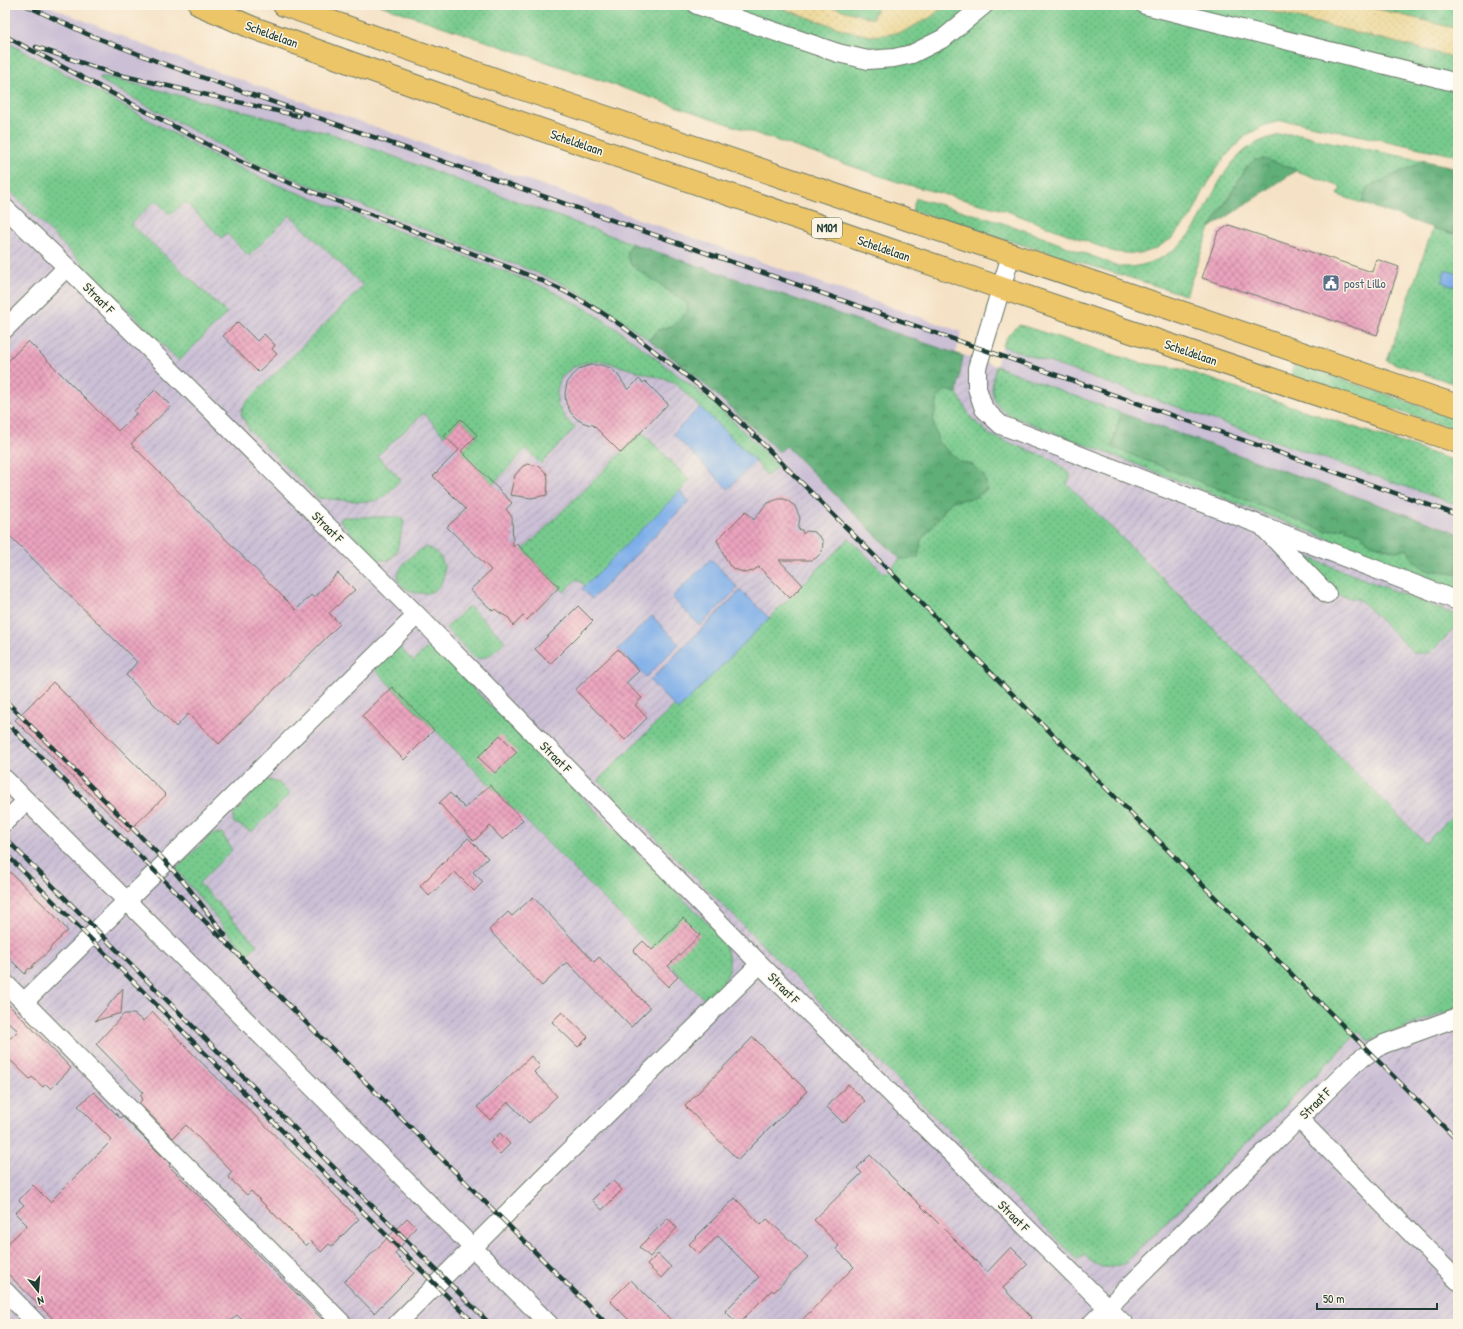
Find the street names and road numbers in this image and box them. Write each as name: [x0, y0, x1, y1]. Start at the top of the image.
street label: Scheldelaan: [243, 16, 301, 52]
street label: Scheldelaan: [548, 125, 606, 159]
road number: N101: [812, 218, 842, 238]
street label: Scheldelaan: [855, 231, 913, 265]
street label: Straat F: [79, 278, 120, 319]
street label: Scheldelaan: [1162, 335, 1220, 369]
street label: Straat F: [308, 507, 349, 548]
street label: Straat F: [536, 737, 577, 778]
street label: Straat F: [764, 968, 805, 1009]
street label: Straat F: [1295, 1082, 1336, 1123]
street label: Straat F: [994, 1196, 1035, 1237]

